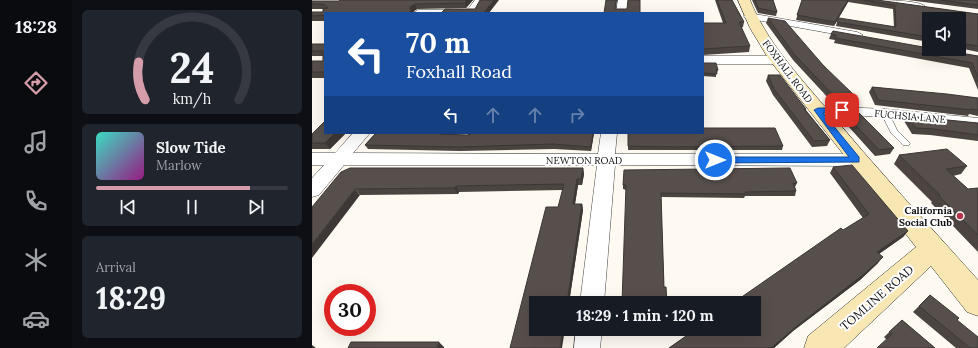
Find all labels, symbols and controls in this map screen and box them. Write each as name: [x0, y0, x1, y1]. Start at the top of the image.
map controls: [922, 12, 966, 56]
button: sound: [922, 12, 966, 56]
text: 18:28: [15, 15, 57, 38]
text: 70 m: [406, 25, 470, 61]
icon: left: [340, 28, 392, 80]
street label: FOXHALL ROAD: [760, 37, 816, 105]
text: 24: [170, 41, 214, 94]
text: Foxhall Road: [406, 60, 512, 83]
icon: directions: [22, 69, 50, 97]
text: km/h: [173, 90, 212, 109]
pin: [825, 93, 859, 127]
icon: arrive: [831, 99, 853, 121]
icon: left: [440, 104, 462, 126]
icon: ahead: [482, 104, 504, 126]
icon: ahead: [524, 104, 546, 126]
icon: right: [566, 104, 588, 126]
street label: FUCHSIA LANE: [874, 107, 946, 126]
icon: music: [22, 128, 50, 156]
text: Slow Tide: [156, 138, 226, 157]
position arrow: [694, 139, 736, 181]
street label: NEWTON ROAD: [546, 154, 622, 167]
text: Marlow: [156, 157, 202, 174]
icon: phone: [22, 187, 50, 215]
icon: previous: [117, 196, 139, 218]
icon: pause: [181, 196, 203, 218]
icon: next: [245, 196, 267, 218]
place label: California Social Club: [899, 204, 953, 229]
marker: California Social Club: [955, 211, 965, 221]
icon: climate: [22, 246, 50, 274]
text: Arrival: [96, 259, 136, 276]
street label: TOMLINE ROAD: [837, 262, 916, 334]
text: 18:29: [96, 279, 166, 317]
speed limit sign: 30: [324, 284, 376, 336]
icon: car: [22, 305, 50, 333]
text: 18:29 · 1 min · 120 m: [576, 306, 714, 325]

